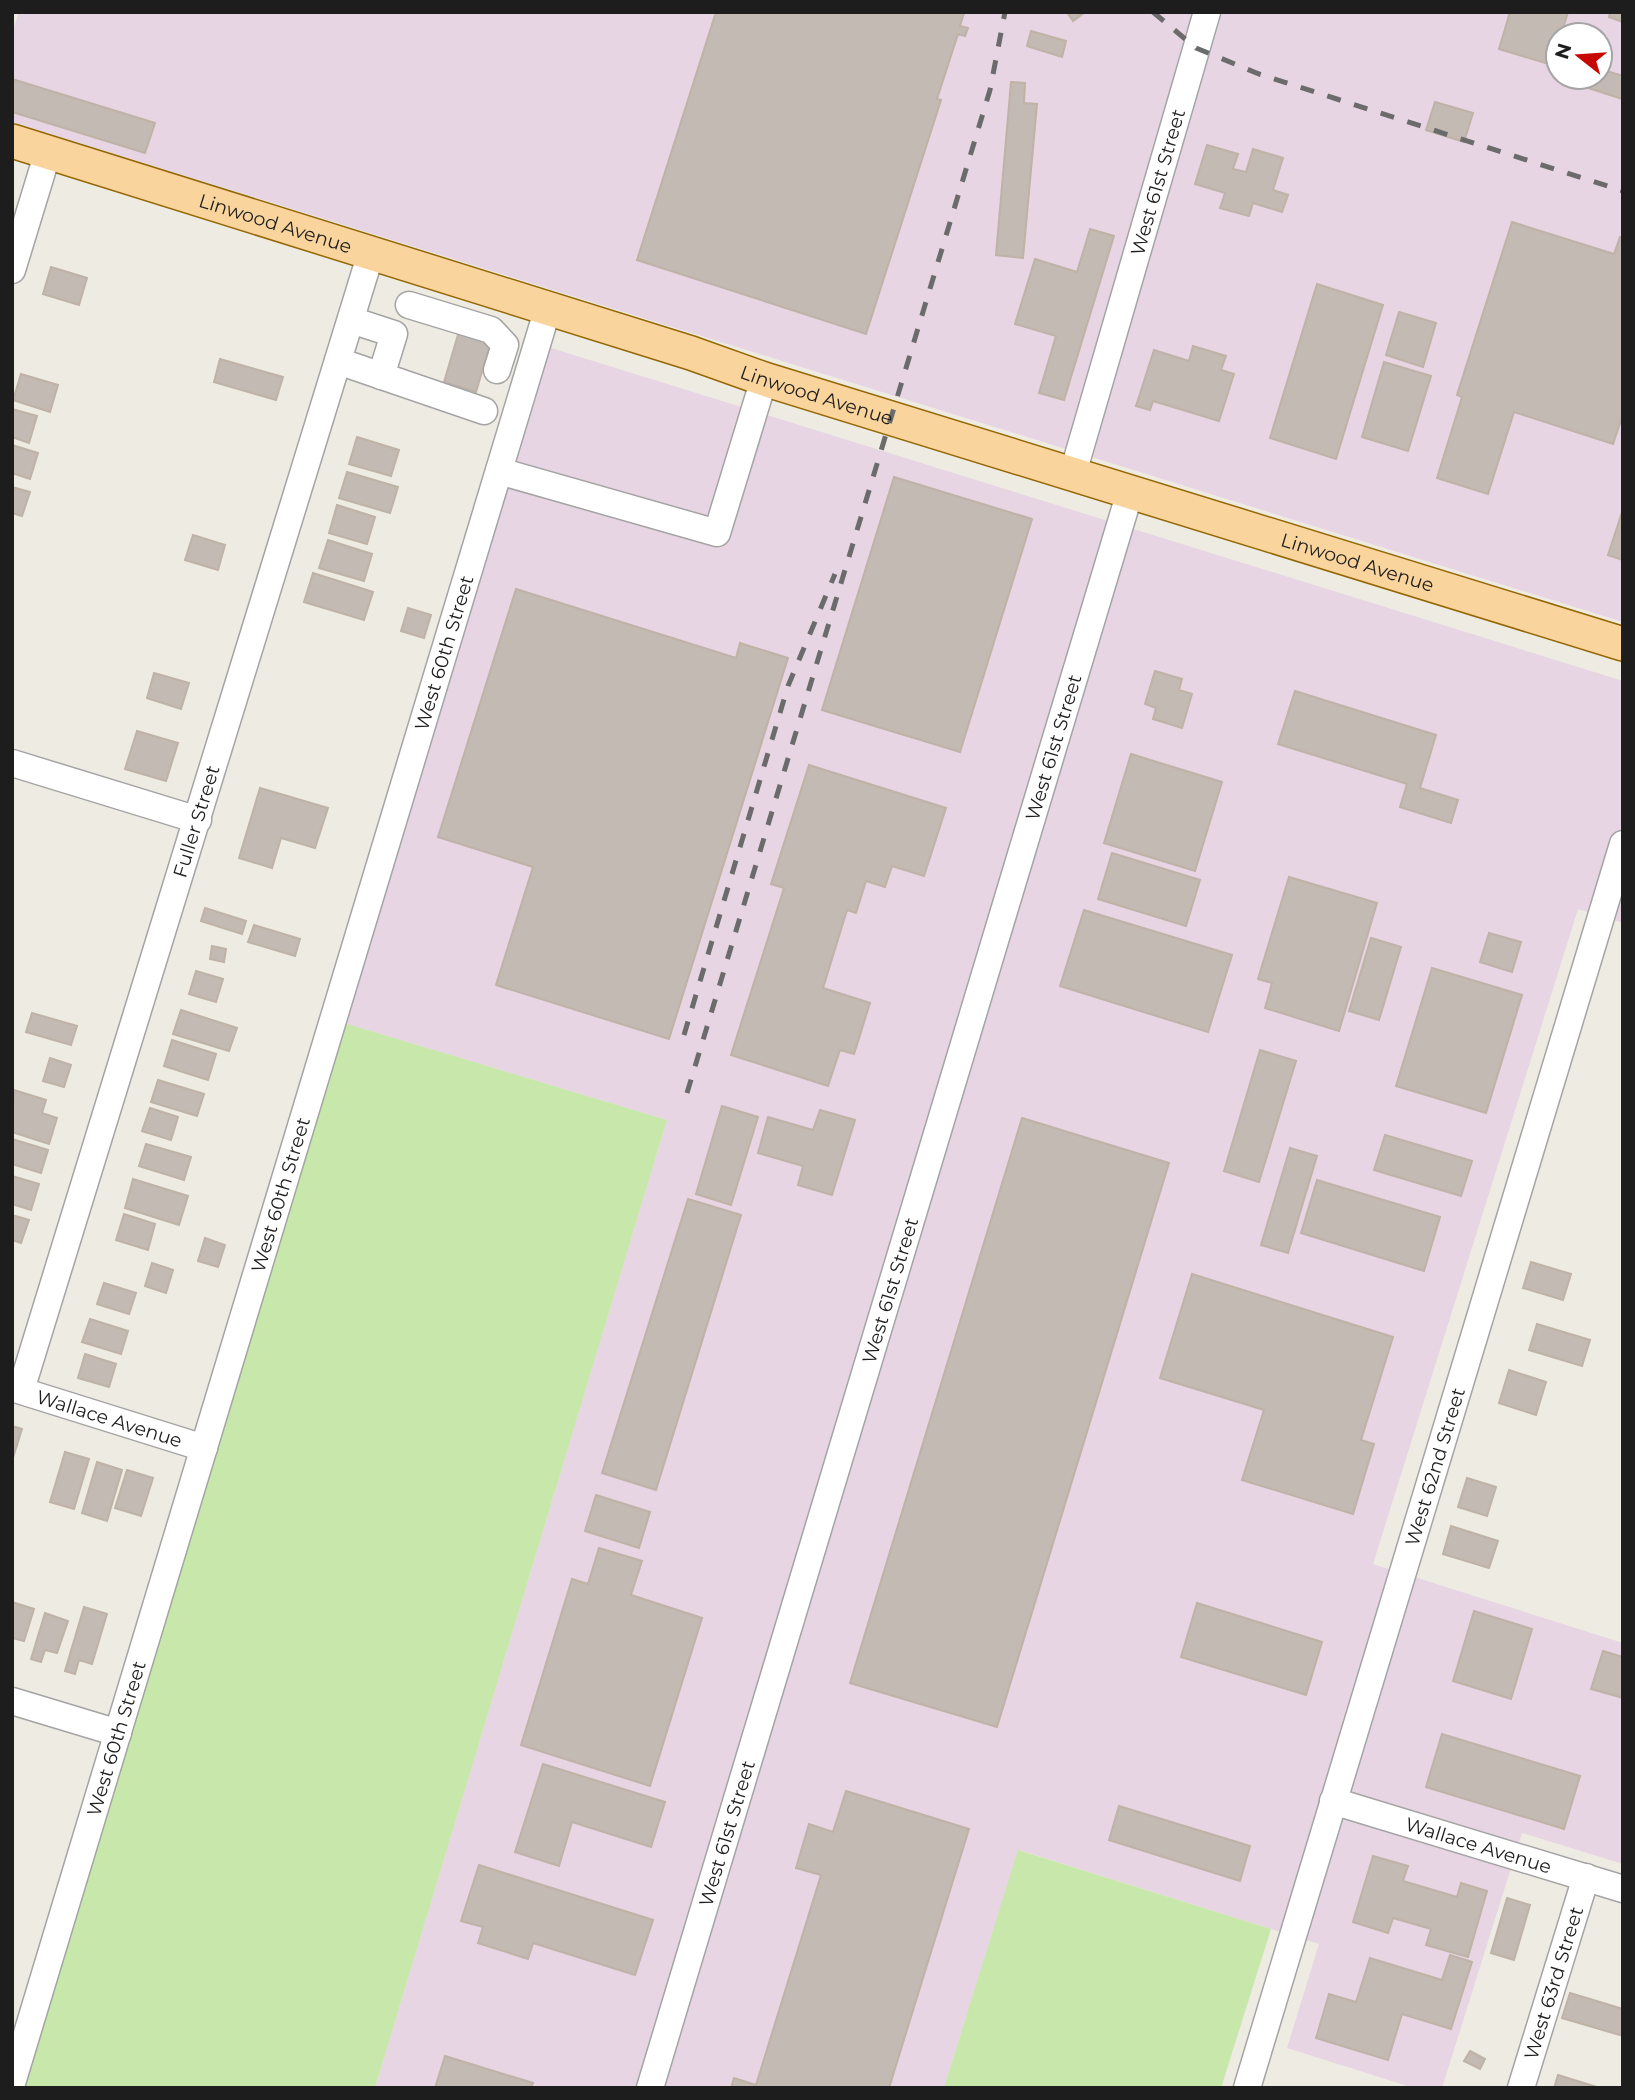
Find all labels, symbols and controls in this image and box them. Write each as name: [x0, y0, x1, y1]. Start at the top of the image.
north arrow: [1544, 21, 1614, 91]
text: N: [1550, 40, 1576, 62]
street label: West 61st Street: [1125, 106, 1190, 258]
street label: Linwood Avenue: [196, 189, 355, 258]
street label: Linwood Avenue: [737, 360, 896, 430]
street label: Linwood Avenue: [1278, 528, 1437, 597]
street label: West 60th Street: [410, 572, 478, 733]
street label: West 61st Street: [1020, 671, 1086, 823]
street label: Fuller Street: [168, 762, 224, 880]
street label: West 60th Street: [246, 1114, 315, 1275]
street label: West 61st Street: [857, 1214, 923, 1366]
street label: Wallace Avenue: [34, 1385, 185, 1452]
street label: West 62nd Street: [1400, 1385, 1470, 1549]
street label: West 60th Street: [82, 1658, 150, 1819]
street label: West 61st Street: [694, 1757, 760, 1909]
street label: Wallace Avenue: [1403, 1812, 1554, 1878]
street label: West 63rd Street: [1519, 1903, 1588, 2062]

